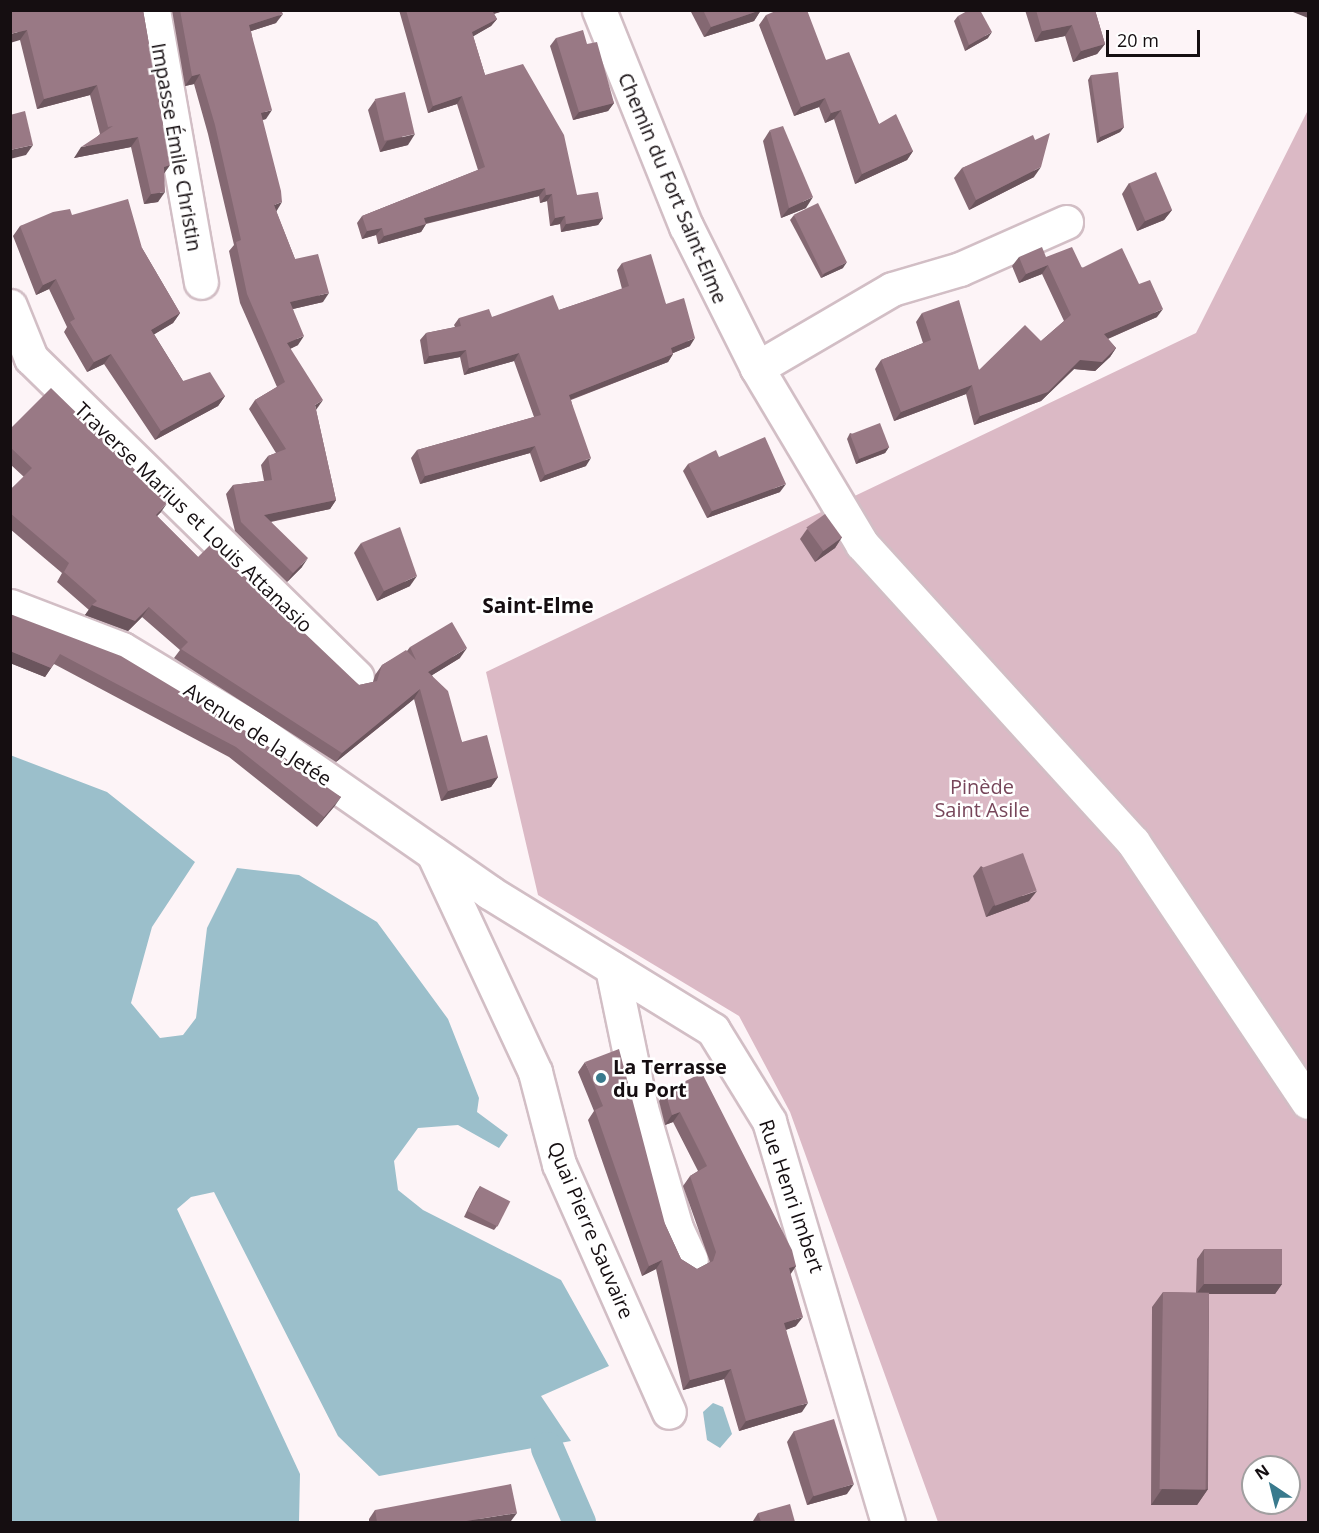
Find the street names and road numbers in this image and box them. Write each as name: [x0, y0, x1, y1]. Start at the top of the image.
street label: Impasse Émile Christin: [147, 41, 207, 253]
street label: Chemin du Fort Saint-Elme: [613, 69, 733, 307]
street label: Traverse Marius et Louis Attanasio: [70, 397, 318, 637]
street label: Avenue de la Jetée: [180, 677, 336, 791]
street label: Rue Henri Imbert: [755, 1116, 829, 1276]
street label: Quai Pierre Sauvaire: [543, 1138, 639, 1322]

